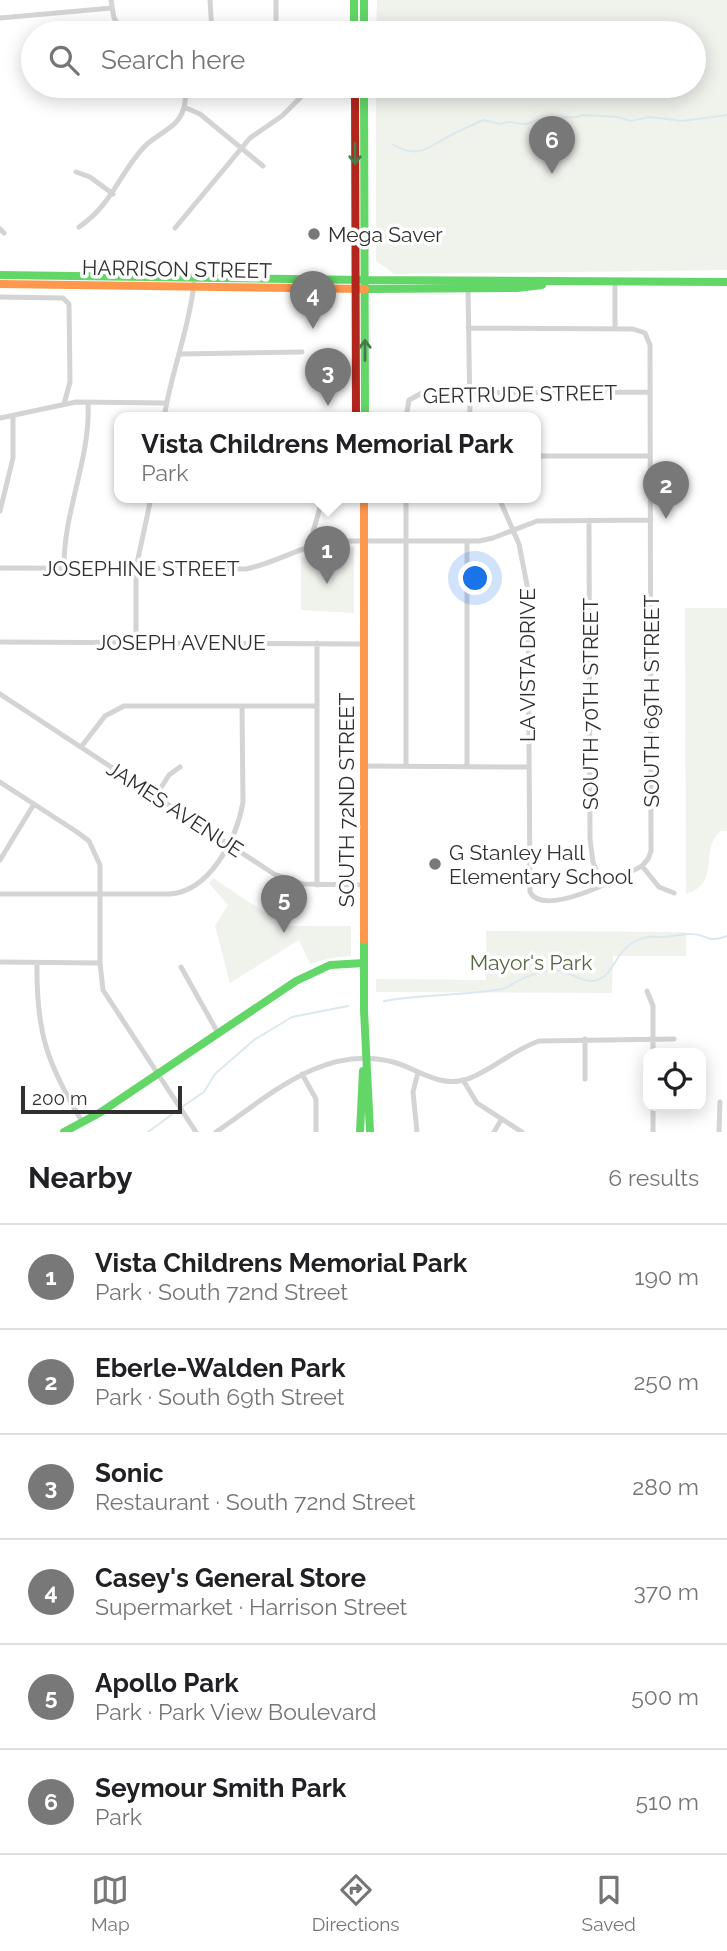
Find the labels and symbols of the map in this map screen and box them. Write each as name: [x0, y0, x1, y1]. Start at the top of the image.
pin: 6: [529, 116, 575, 174]
one-way arrow: [348, 142, 362, 165]
place label: Mega Saver: [328, 222, 443, 247]
marker: Mega Saver: [306, 226, 322, 242]
street label: HARRISON STREET: [82, 255, 272, 283]
pin: 4: [290, 271, 336, 329]
one-way arrow: [358, 338, 372, 361]
pin: 3: [305, 348, 351, 406]
street label: GERTRUDE STREET: [423, 380, 618, 408]
pin: 2: [643, 461, 689, 519]
pin: 1: [304, 526, 350, 584]
street label: JOSEPHINE STREET: [42, 556, 240, 581]
your location: [458, 561, 492, 595]
street label: LA VISTA DRIVE: [515, 588, 540, 742]
street label: SOUTH 69TH STREET: [639, 594, 664, 807]
street label: SOUTH 70TH STREET: [578, 598, 603, 810]
street label: JOSEPH AVENUE: [96, 630, 266, 655]
street label: SOUTH 72ND STREET: [334, 693, 359, 907]
street label: JAMES AVENUE: [102, 756, 248, 862]
place label: G Stanley Hall Elementary School: [449, 840, 633, 889]
marker: G Stanley Hall Elementary School: [427, 856, 443, 872]
pin: 5: [261, 875, 307, 933]
park label: Mayor's Park: [470, 950, 592, 975]
scale bar: [21, 1083, 182, 1115]

